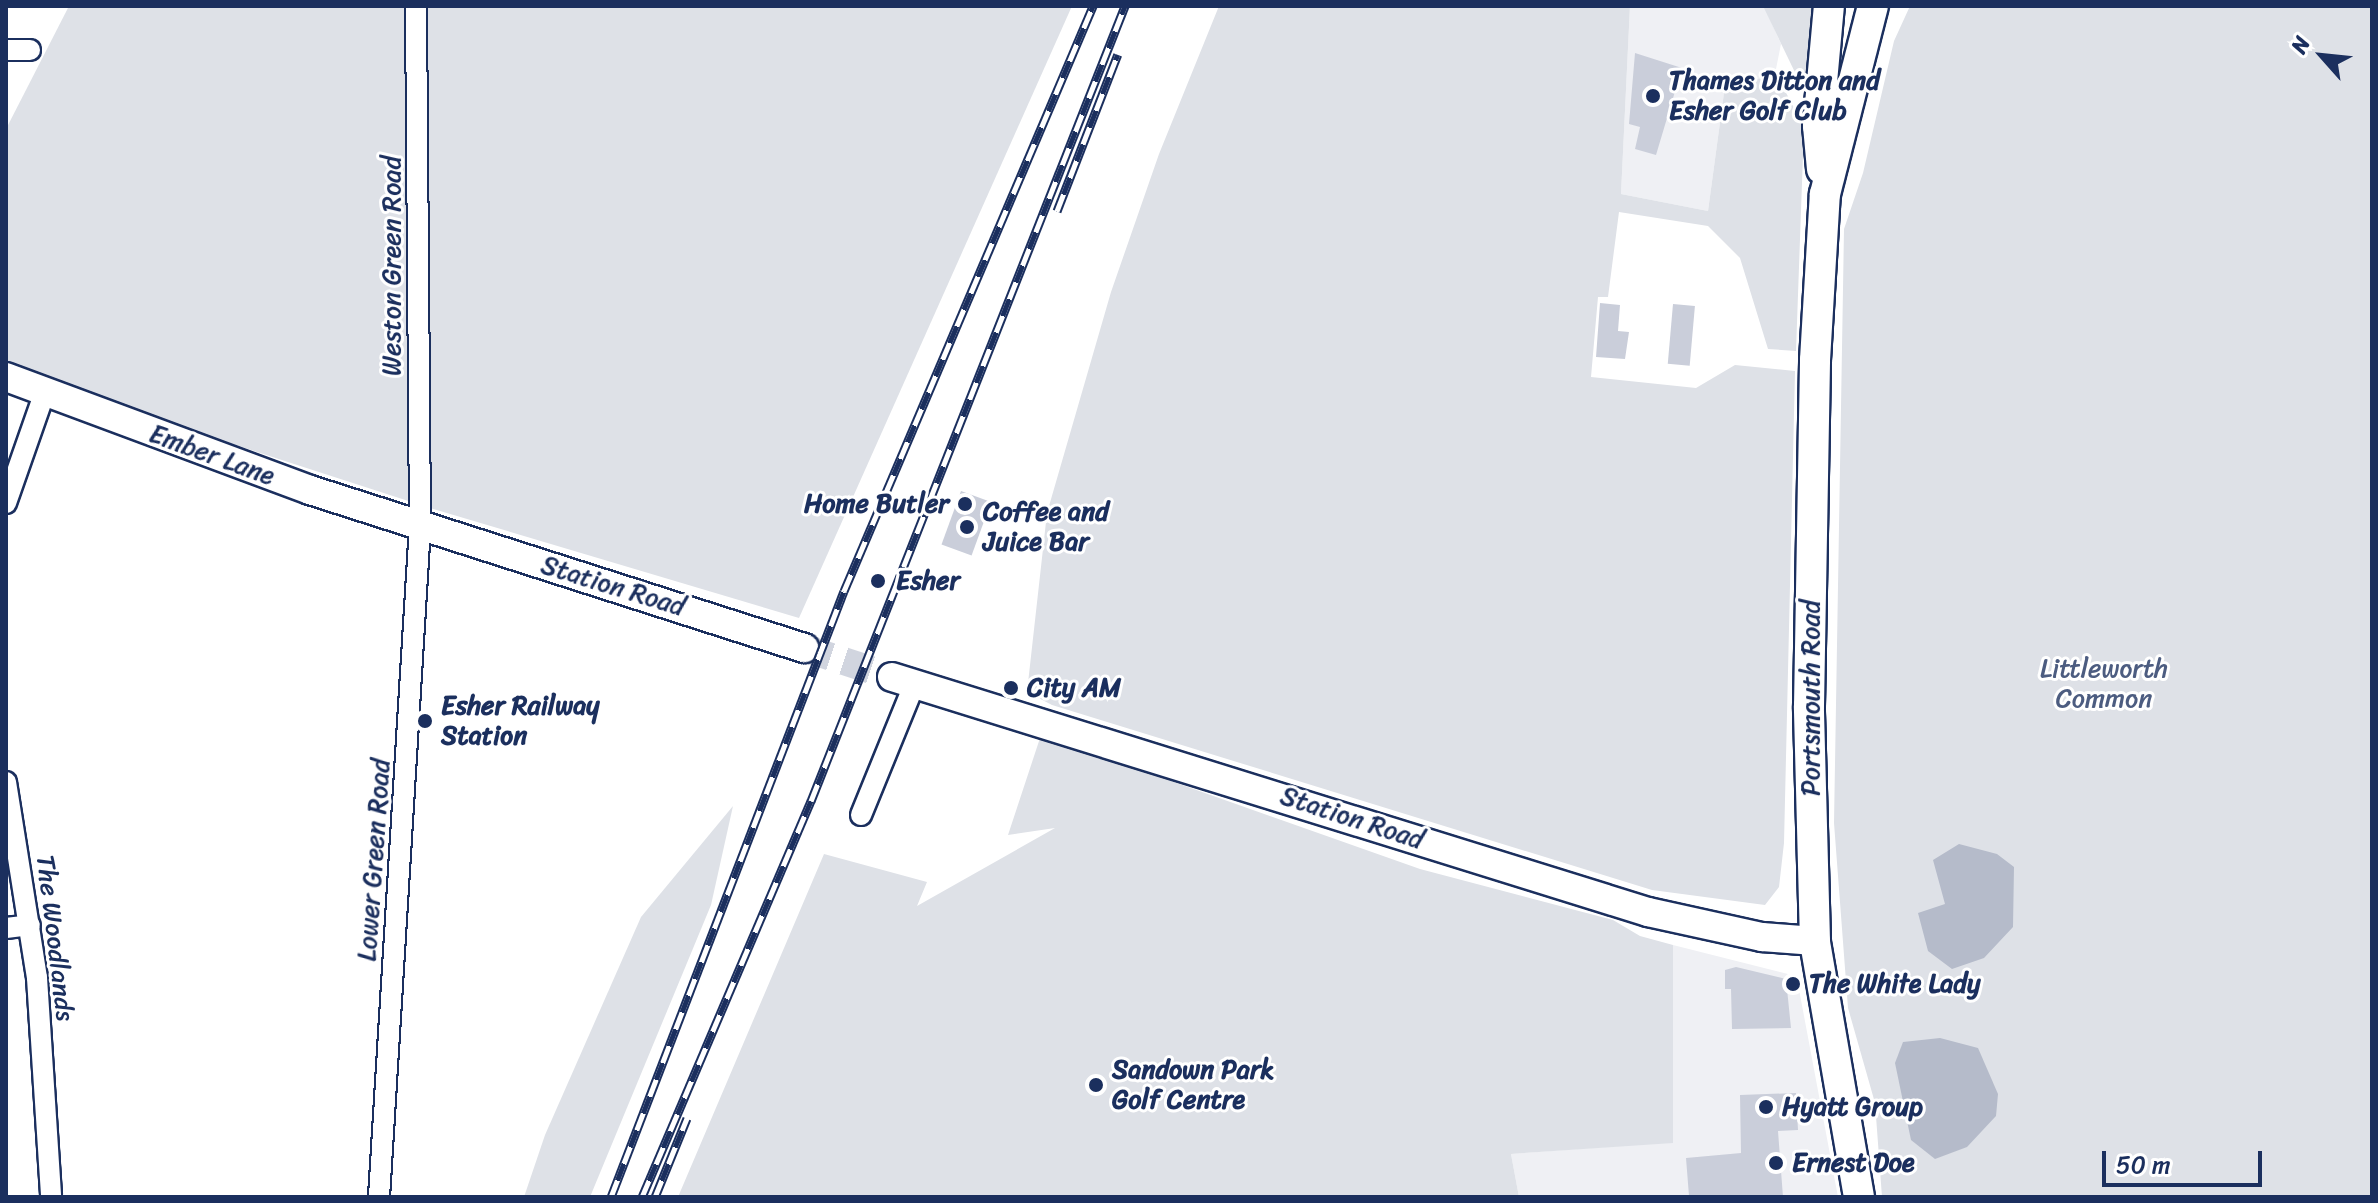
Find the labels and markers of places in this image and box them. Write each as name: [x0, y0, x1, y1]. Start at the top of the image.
place label: Thames Ditton and Esher Golf Club: [1669, 65, 1880, 126]
marker: Thames Ditton and Esher Golf Club: [1644, 87, 1662, 105]
place label: Home Butler: [804, 488, 949, 520]
marker: Home Butler: [956, 495, 974, 513]
place label: Coffee and Juice Bar: [983, 496, 1109, 558]
marker: Coffee and Juice Bar: [958, 518, 976, 536]
place label: Esher: [896, 565, 960, 597]
marker: Esher: [867, 570, 889, 592]
place label: City AM: [1027, 672, 1120, 704]
marker: City AM: [1002, 679, 1020, 697]
place label: Esher Railway Station: [441, 690, 600, 752]
marker: Esher Railway Station: [416, 712, 434, 730]
place label: The White Lady: [1809, 968, 1982, 1000]
marker: The White Lady: [1784, 975, 1802, 993]
place label: Sandown Park Golf Centre: [1112, 1054, 1274, 1116]
marker: Sandown Park Golf Centre: [1087, 1076, 1105, 1094]
place label: Hyatt Group: [1782, 1091, 1923, 1123]
marker: Hyatt Group: [1757, 1098, 1775, 1116]
place label: Ernest Doe: [1792, 1147, 1915, 1179]
marker: Ernest Doe: [1767, 1154, 1785, 1172]

